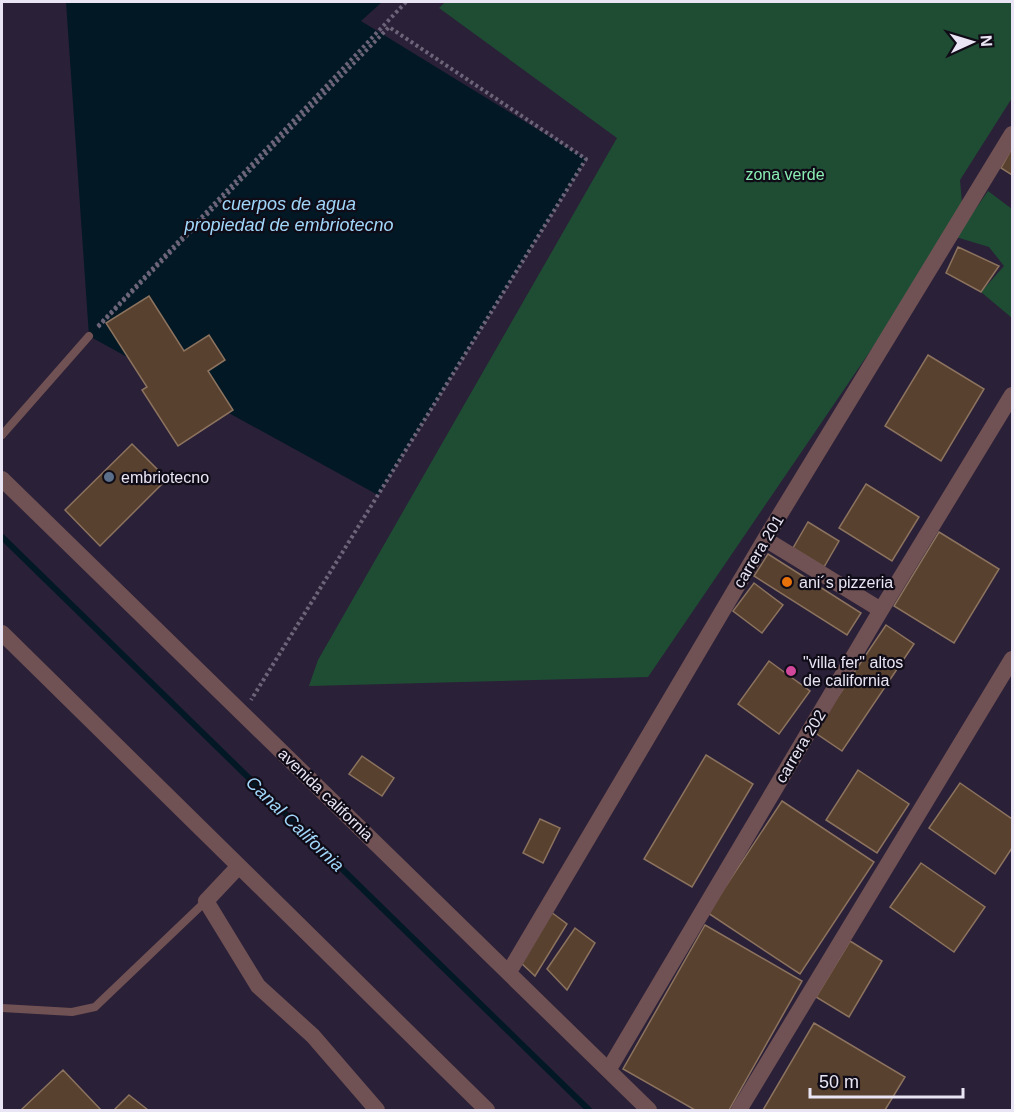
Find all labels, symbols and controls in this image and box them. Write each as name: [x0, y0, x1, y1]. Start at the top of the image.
north arrow: [942, 12, 1002, 72]
text: N: [978, 35, 995, 47]
park label: zona verde: [745, 166, 825, 183]
water label: cuerpos de agua propiedad de embriotecno: [183, 194, 394, 235]
place label: embriotecno: [121, 469, 209, 486]
marker: embriotecno: [102, 470, 116, 484]
street label: carrera 201: [730, 512, 787, 591]
place label: ani´s pizzeria: [799, 574, 893, 591]
marker: ani´s pizzeria: [780, 575, 794, 589]
place label: "villa fer" altos de california: [803, 654, 903, 689]
marker: "villa fer" altos de california: [784, 664, 798, 678]
street label: carrera 202: [772, 707, 829, 786]
street label: avenida california: [275, 745, 376, 844]
water label: Canal California: [242, 772, 348, 876]
scale bar: [810, 1061, 963, 1099]
text: 50 m: [819, 1072, 859, 1092]

